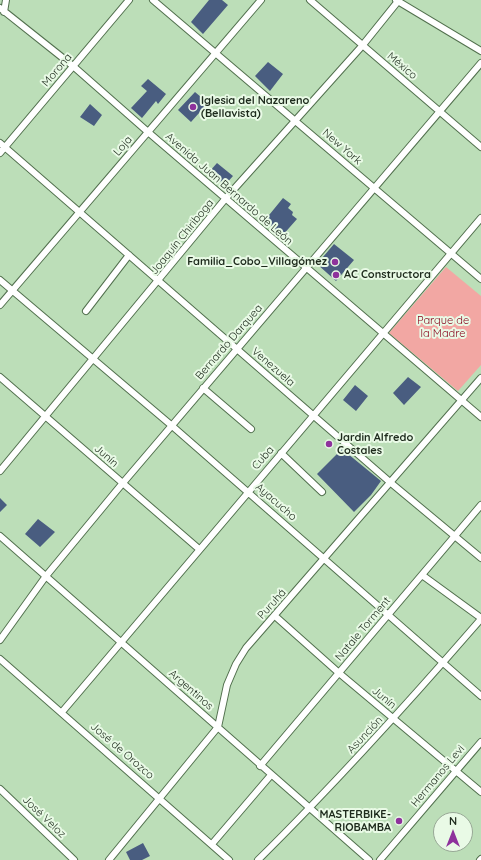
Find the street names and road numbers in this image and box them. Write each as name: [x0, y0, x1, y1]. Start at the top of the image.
street label: México: [384, 50, 420, 82]
street label: Morona: [39, 51, 75, 89]
street label: New York: [320, 126, 364, 168]
street label: Avenida Juan Bernardo de León: [163, 130, 295, 248]
street label: Loja: [111, 133, 135, 159]
street label: Joaquín Chiriboga: [147, 197, 217, 277]
street label: Bernardo Darquea: [193, 302, 265, 382]
street label: Venezuela: [249, 345, 297, 389]
street label: Junín: [91, 442, 121, 470]
street label: Cuba: [249, 444, 277, 472]
street label: Ayacucho: [253, 481, 299, 523]
street label: Puruhá: [255, 586, 289, 622]
street label: Natale Torment: [332, 594, 394, 664]
street label: Argentinos: [166, 667, 216, 713]
street label: Junín: [369, 684, 399, 712]
street label: Asunción: [345, 714, 385, 756]
street label: José de Orozco: [88, 720, 156, 782]
street label: Hermanos Levi: [408, 742, 468, 810]
street label: José Veloz: [20, 793, 68, 841]

